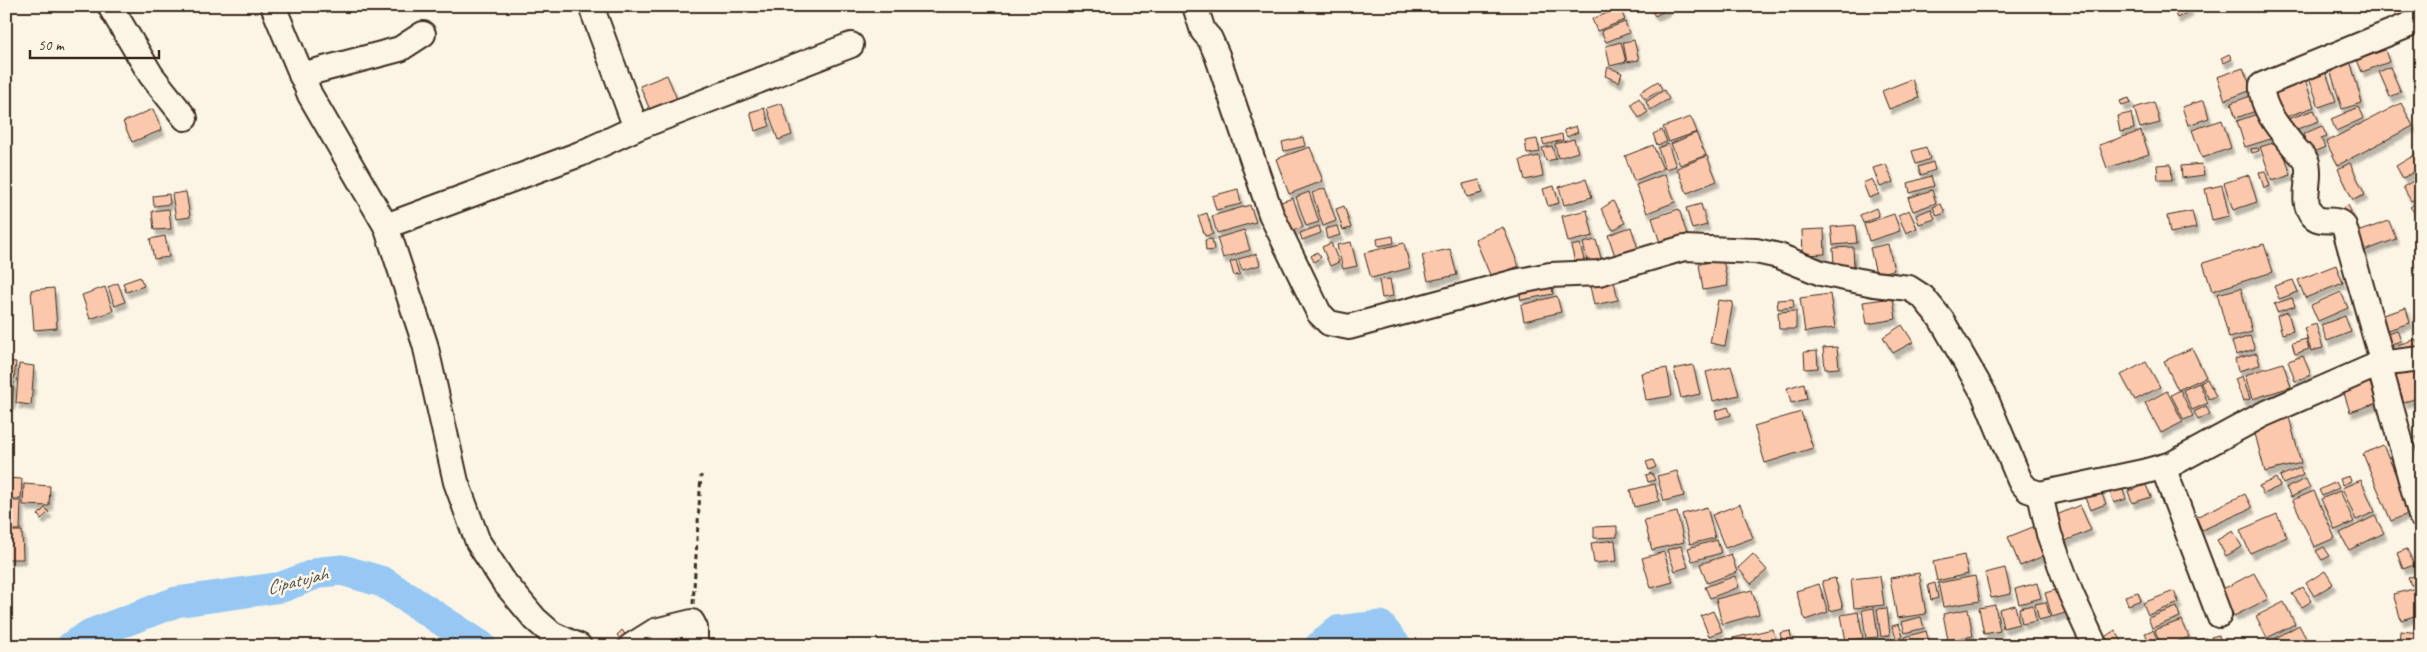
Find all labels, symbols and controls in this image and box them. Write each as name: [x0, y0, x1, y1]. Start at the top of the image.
scale bar: [30, 28, 159, 60]
text: 50 m: [38, 36, 65, 55]
water label: Cipatujah: [264, 561, 332, 600]

